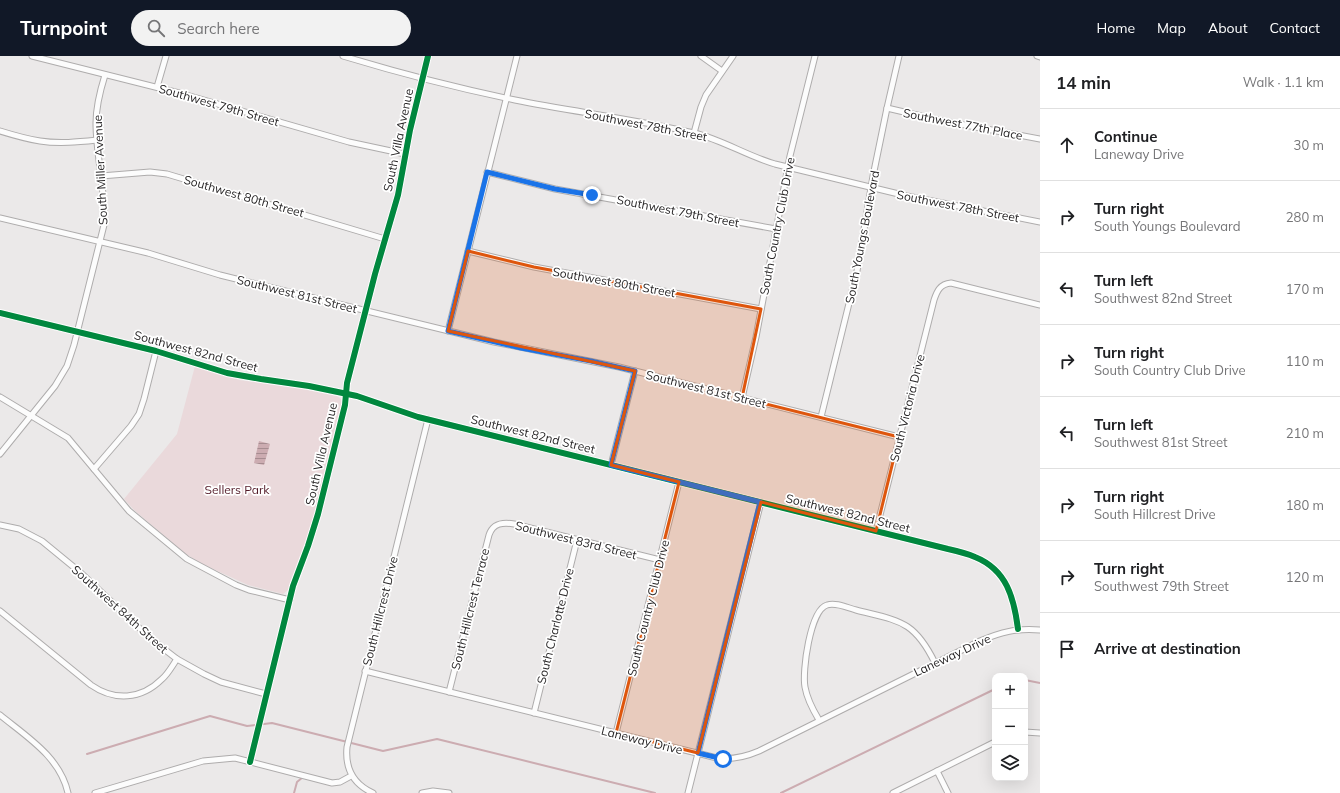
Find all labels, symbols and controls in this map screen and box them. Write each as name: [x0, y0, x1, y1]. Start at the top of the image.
search box: [131, 10, 411, 46]
text: Turnpoint: [20, 16, 107, 40]
icon: search: [145, 17, 167, 39]
text: Search here: [177, 19, 260, 38]
text: Home: [1096, 19, 1135, 37]
text: Map: [1157, 19, 1186, 37]
text: About: [1208, 19, 1248, 37]
text: Contact: [1270, 19, 1320, 37]
text: 14 min: [1056, 72, 1111, 93]
text: Walk · 1.1 km: [1243, 74, 1324, 90]
street label: Southwest 79th Street: [157, 81, 281, 129]
street label: South Villa Avenue: [380, 87, 416, 193]
street label: Southwest 77th Place: [902, 105, 1024, 143]
street label: Southwest 78th Street: [583, 106, 709, 144]
street label: South Miller Avenue: [90, 115, 110, 225]
text: Continue: [1094, 127, 1157, 146]
icon: ahead: [1056, 134, 1078, 156]
text: 30 m: [1294, 137, 1324, 153]
text: Laneway Drive: [1094, 146, 1184, 162]
street label: South Country Club Drive: [756, 156, 798, 296]
street label: South Youngs Boulevard: [842, 169, 882, 305]
street label: Southwest 80th Street: [182, 172, 306, 220]
route end: [583, 186, 601, 204]
street label: Southwest 78th Street: [895, 187, 1021, 225]
street label: Southwest 79th Street: [615, 192, 741, 230]
text: Turn right: [1094, 199, 1164, 218]
icon: right: [1056, 206, 1078, 228]
text: 280 m: [1286, 209, 1324, 225]
text: South Youngs Boulevard: [1094, 218, 1241, 234]
street label: Southwest 80th Street: [551, 264, 677, 300]
text: Turn left: [1094, 271, 1153, 290]
street label: Southwest 81st Street: [235, 272, 359, 316]
icon: left: [1056, 278, 1078, 300]
text: 170 m: [1286, 281, 1324, 297]
text: Southwest 82nd Street: [1094, 290, 1232, 306]
street label: Southwest 82nd Street: [132, 327, 260, 375]
text: Turn right: [1094, 343, 1164, 362]
icon: right: [1056, 350, 1078, 372]
street label: South Victoria Drive: [886, 353, 928, 463]
text: 110 m: [1286, 353, 1324, 369]
text: South Country Club Drive: [1094, 362, 1246, 378]
street label: Southwest 81st Street: [644, 367, 768, 411]
street label: South Villa Avenue: [302, 401, 340, 507]
street label: Southwest 82nd Street: [469, 411, 597, 457]
text: Turn left: [1094, 415, 1153, 434]
icon: left: [1056, 422, 1078, 444]
text: 210 m: [1286, 425, 1324, 441]
text: Southwest 81st Street: [1094, 434, 1228, 450]
park label: Sellers Park: [205, 482, 270, 497]
text: Turn right: [1094, 487, 1164, 506]
street label: Southwest 82nd Street: [784, 490, 912, 536]
icon: right: [1056, 494, 1078, 516]
text: 180 m: [1286, 497, 1324, 513]
text: South Hillcrest Drive: [1094, 506, 1216, 522]
street label: Southwest 83rd Street: [514, 518, 638, 562]
street label: South Country Club Drive: [624, 538, 672, 678]
street label: South Hillcrest Terrace: [448, 547, 492, 671]
street label: South Hillcrest Drive: [359, 555, 401, 667]
text: Turn right: [1094, 559, 1164, 578]
street label: Southwest 84th Street: [69, 562, 171, 656]
street label: South Charlotte Drive: [533, 566, 577, 686]
icon: right: [1056, 566, 1078, 588]
text: 120 m: [1286, 569, 1324, 585]
text: Southwest 79th Street: [1094, 578, 1229, 594]
street label: Laneway Drive: [911, 631, 993, 679]
icon: arrive: [1056, 638, 1078, 660]
text: Arrive at destination: [1094, 639, 1241, 658]
map controls: [992, 673, 1028, 781]
button: +: [992, 673, 1028, 709]
button: −: [992, 709, 1028, 745]
street label: Laneway Drive: [600, 723, 684, 757]
button: layers: [992, 745, 1028, 781]
route start: [714, 750, 732, 768]

